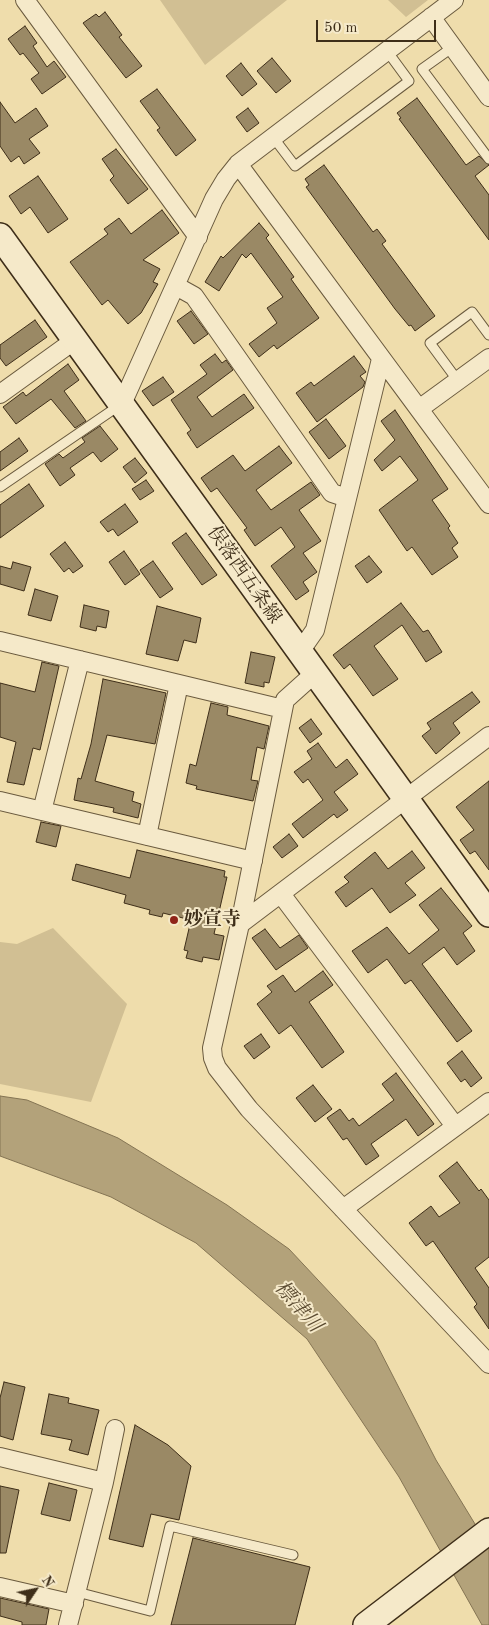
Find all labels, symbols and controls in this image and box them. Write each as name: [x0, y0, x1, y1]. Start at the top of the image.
scale bar: [319, 10, 439, 42]
text: 50 m: [324, 21, 358, 36]
street label: 俣落西五条線: [202, 522, 286, 628]
place label: 妙宣寺: [184, 909, 241, 931]
marker: 妙宣寺: [168, 914, 180, 926]
water label: 標津川: [269, 1276, 327, 1338]
north arrow: [10, 1565, 60, 1615]
text: N: [39, 1573, 56, 1590]

